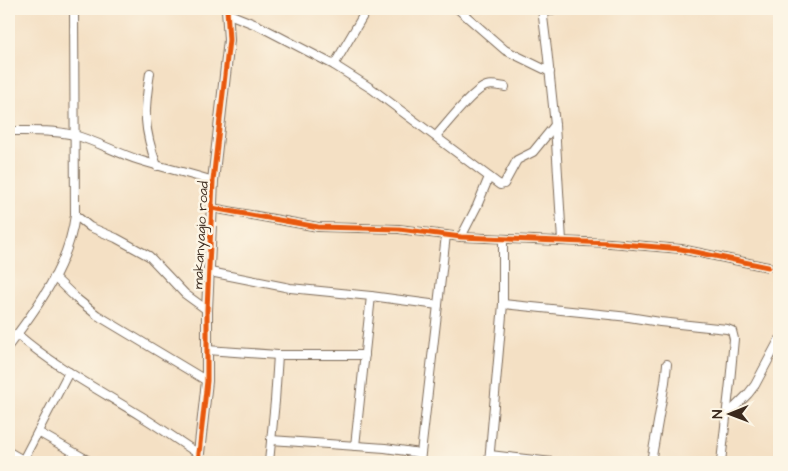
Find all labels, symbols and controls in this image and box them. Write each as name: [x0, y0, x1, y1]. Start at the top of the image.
street label: makanyagio road: [188, 180, 214, 290]
north arrow: [706, 388, 756, 438]
text: N: [708, 409, 728, 419]

